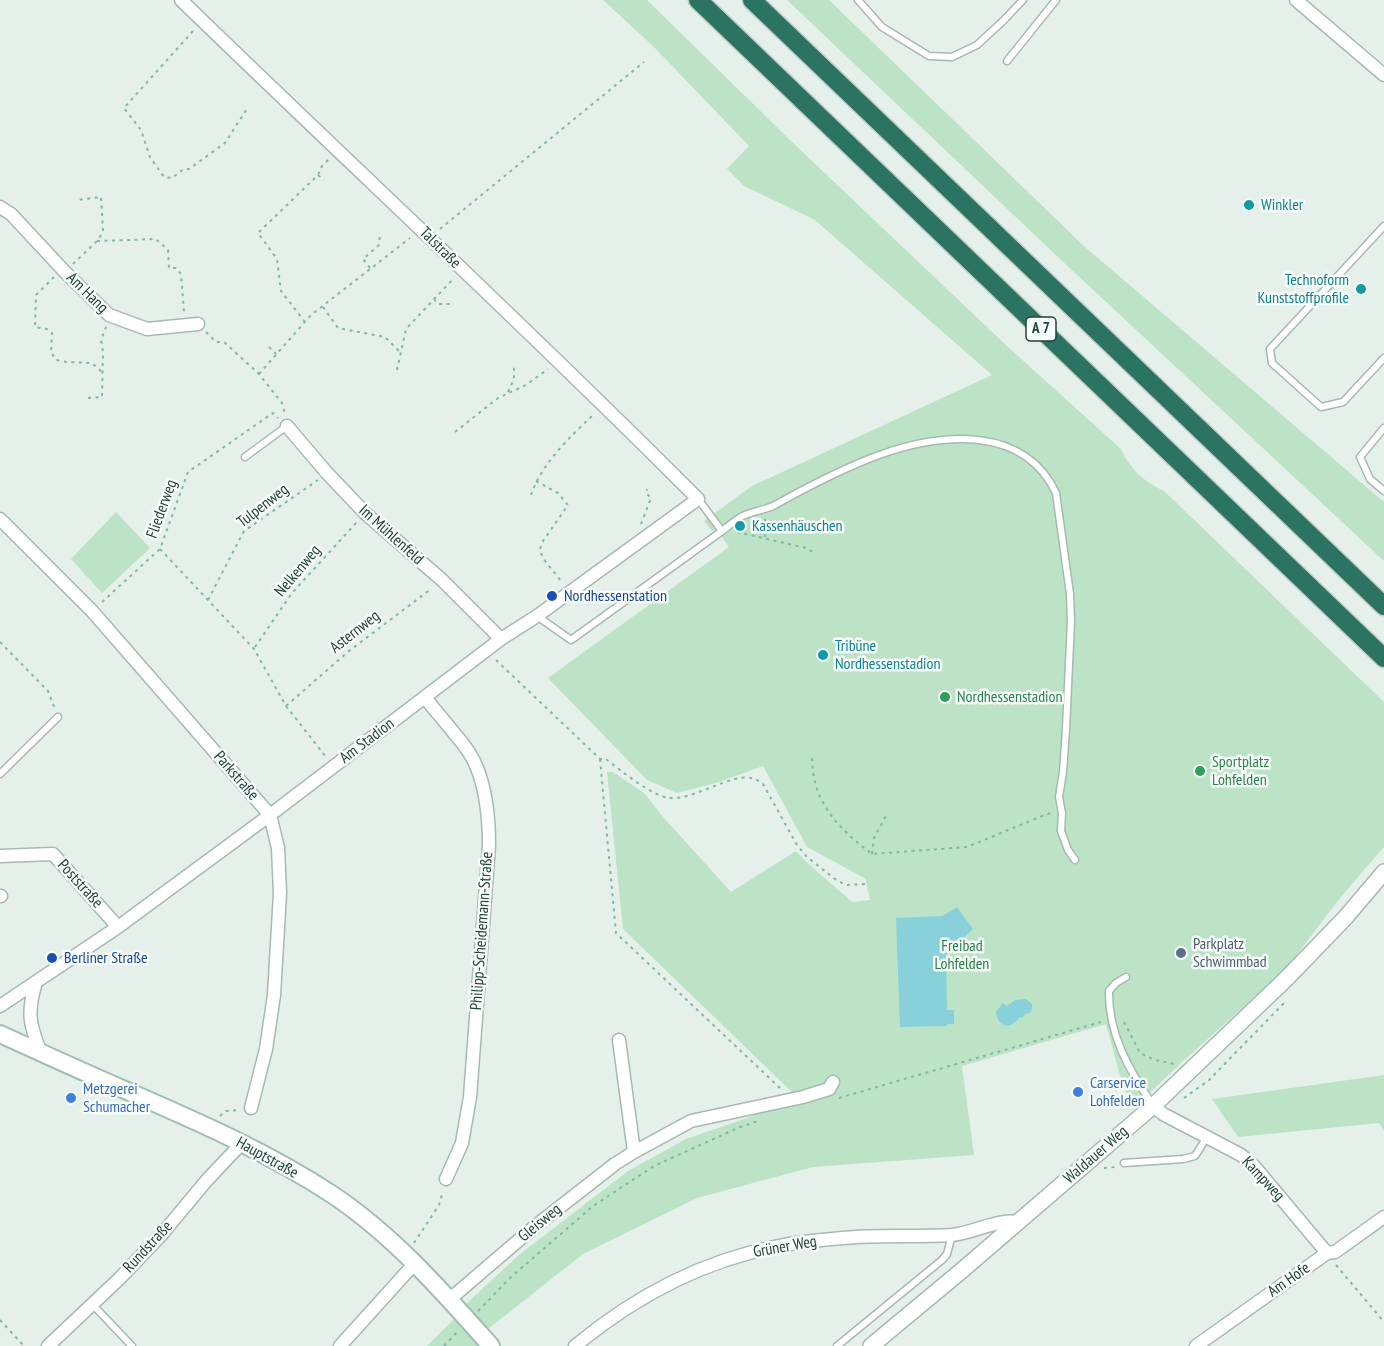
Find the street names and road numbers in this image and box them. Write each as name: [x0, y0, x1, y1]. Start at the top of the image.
street label: Talstraße: [415, 223, 465, 273]
street label: Am Hang: [62, 269, 112, 317]
road number: A 7: [1026, 317, 1056, 341]
street label: Fliederweg: [143, 477, 181, 541]
street label: Tulpenweg: [234, 480, 292, 532]
street label: Im Mühlenfeld: [355, 501, 427, 569]
street label: Nelkenweg: [271, 541, 325, 601]
street label: Asternweg: [326, 607, 384, 657]
street label: Am Stadion: [336, 714, 398, 768]
street label: Parkstraße: [209, 748, 263, 804]
street label: Philipp-Scheidemann-Straße: [467, 851, 497, 1011]
street label: Poststraße: [53, 856, 107, 912]
street label: Waldauer Weg: [1060, 1122, 1132, 1188]
street label: Hauptstraße: [232, 1133, 302, 1183]
street label: Kampweg: [1238, 1153, 1288, 1205]
street label: Gleisweg: [515, 1200, 565, 1246]
street label: Rundstraße: [119, 1217, 177, 1277]
street label: Grüner Weg: [752, 1232, 818, 1262]
street label: Am Hofe: [1264, 1259, 1314, 1301]

